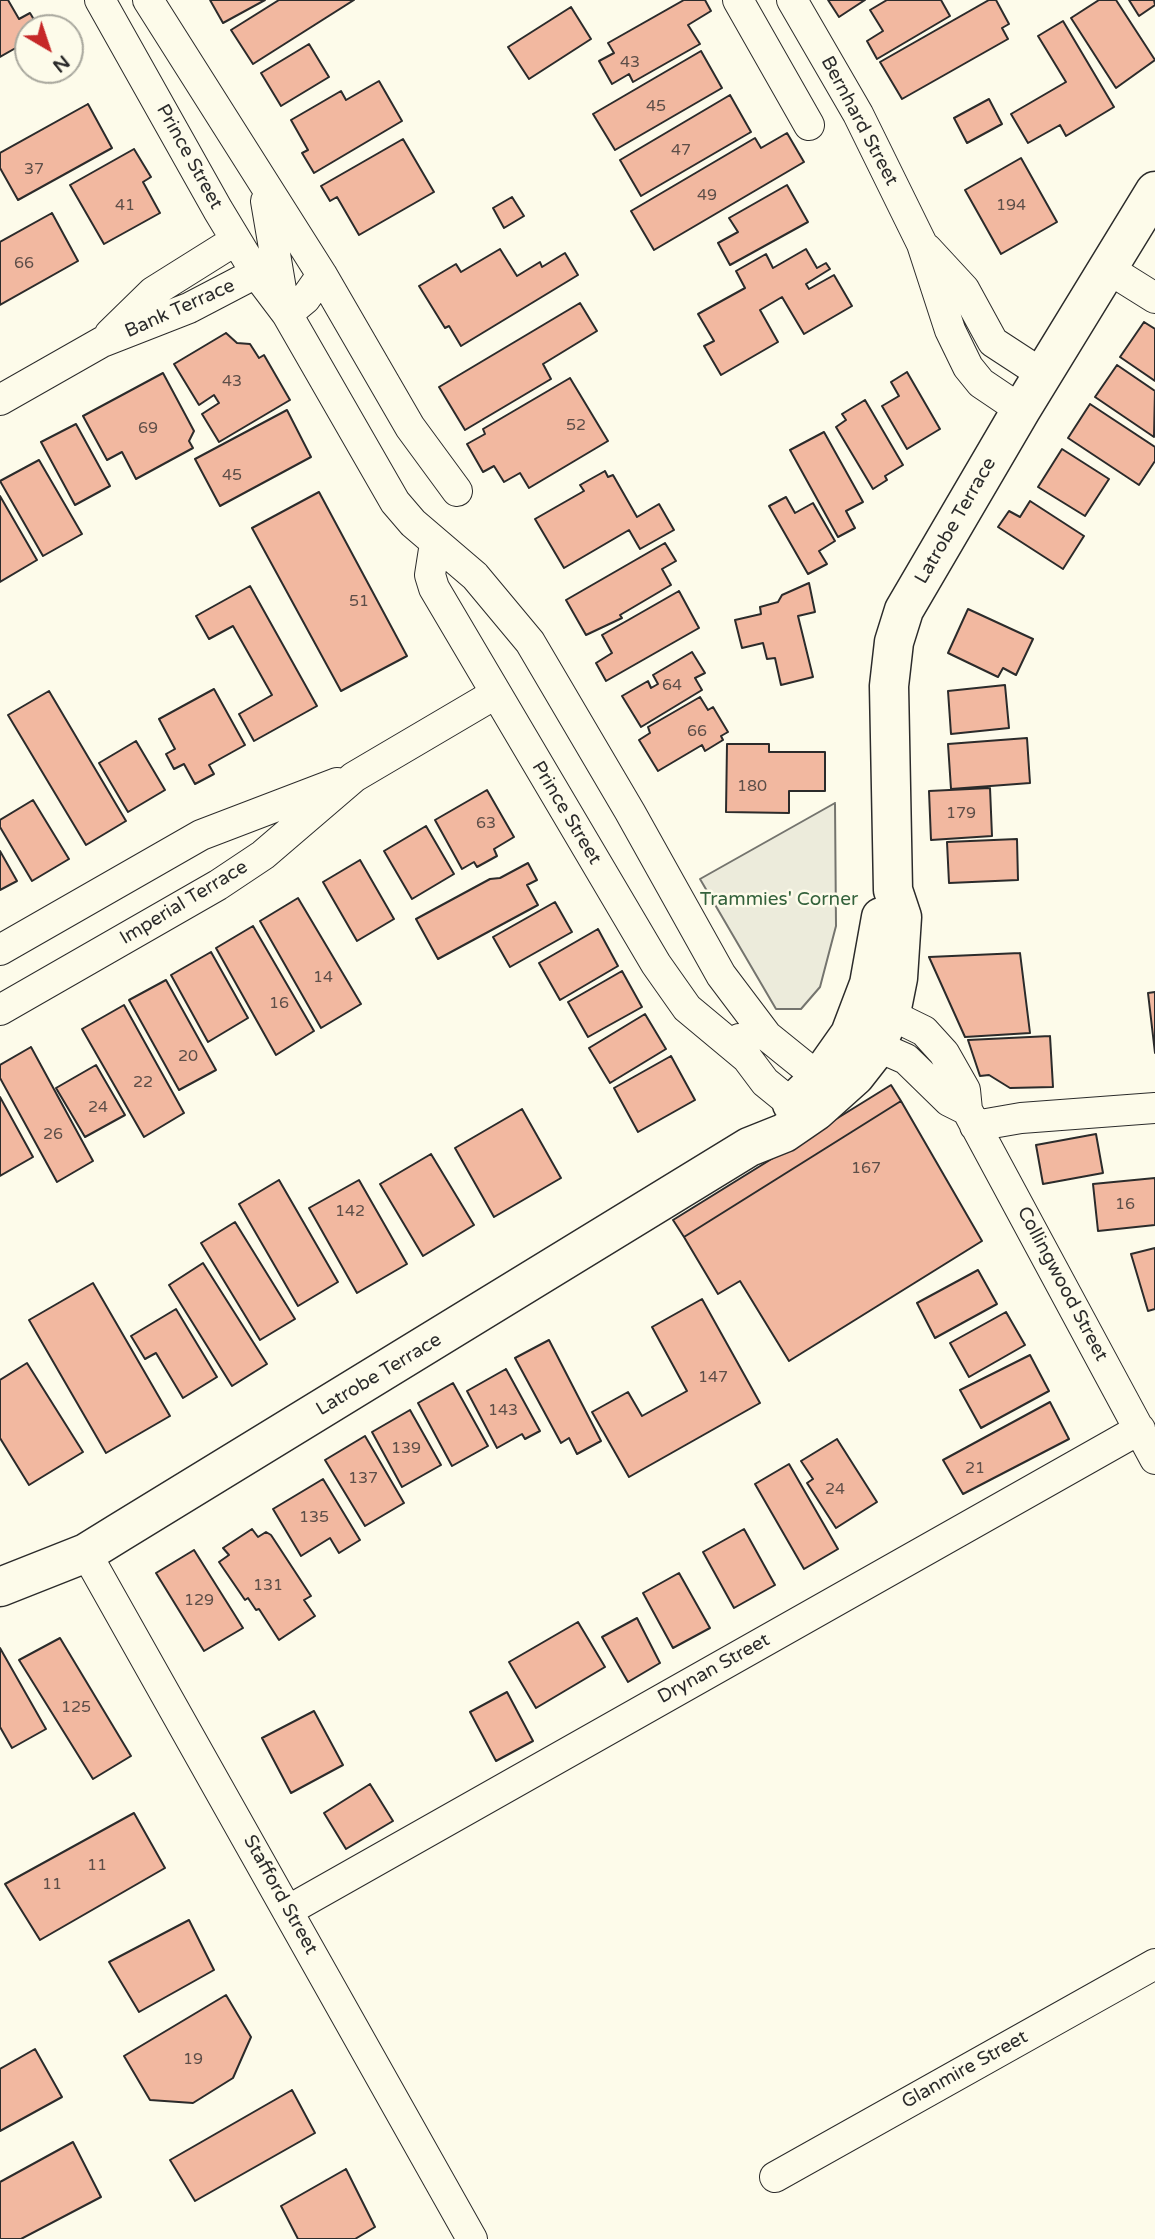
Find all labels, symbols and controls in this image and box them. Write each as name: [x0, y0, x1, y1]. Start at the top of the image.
north arrow: [14, 14, 84, 84]
text: N: [48, 50, 74, 77]
street label: Bernhard Street: [815, 52, 903, 190]
house number: 43: [620, 53, 640, 73]
house number: 45: [646, 97, 666, 117]
street label: Prince Street: [151, 101, 227, 213]
house number: 47: [671, 141, 691, 161]
house number: 37: [24, 160, 44, 180]
house number: 49: [697, 186, 717, 206]
house number: 41: [115, 196, 135, 216]
house number: 194: [996, 196, 1026, 216]
house number: 66: [14, 254, 34, 274]
street label: Bank Terrace: [122, 275, 238, 343]
house number: 43: [222, 372, 242, 392]
house number: 52: [566, 416, 586, 436]
house number: 69: [138, 419, 158, 439]
street label: Latrobe Terrace: [911, 454, 1001, 588]
house number: 45: [222, 466, 242, 486]
house number: 51: [349, 592, 369, 612]
house number: 64: [662, 676, 682, 696]
house number: 66: [687, 722, 707, 742]
street label: Prince Street: [526, 757, 606, 869]
house number: 180: [737, 777, 767, 797]
house number: 179: [946, 804, 976, 824]
house number: 63: [476, 814, 496, 834]
street label: Imperial Terrace: [116, 856, 252, 950]
park label: Trammies' Corner: [700, 889, 858, 911]
house number: 14: [313, 968, 333, 988]
house number: 16: [269, 994, 289, 1014]
house number: 20: [178, 1047, 198, 1067]
house number: 22: [133, 1073, 153, 1093]
house number: 24: [88, 1098, 108, 1118]
house number: 26: [43, 1125, 63, 1145]
house number: 167: [851, 1159, 881, 1179]
house number: 16: [1115, 1195, 1135, 1215]
house number: 142: [335, 1202, 365, 1222]
street label: Collingwood Street: [1012, 1203, 1112, 1365]
street label: Latrobe Terrace: [312, 1329, 446, 1421]
house number: 147: [698, 1368, 728, 1388]
house number: 143: [488, 1401, 518, 1421]
house number: 139: [391, 1439, 421, 1459]
house number: 21: [965, 1459, 985, 1479]
house number: 137: [348, 1469, 378, 1489]
house number: 24: [825, 1480, 845, 1500]
house number: 135: [299, 1508, 329, 1528]
house number: 131: [253, 1576, 283, 1596]
house number: 129: [184, 1591, 214, 1611]
street label: Drynan Street: [654, 1629, 774, 1709]
house number: 125: [61, 1698, 91, 1718]
street label: Stafford Street: [238, 1831, 322, 1959]
house number: 11: [87, 1856, 107, 1876]
house number: 11: [42, 1875, 62, 1895]
street label: Glanmire Street: [898, 2026, 1032, 2114]
house number: 19: [183, 2050, 203, 2070]

